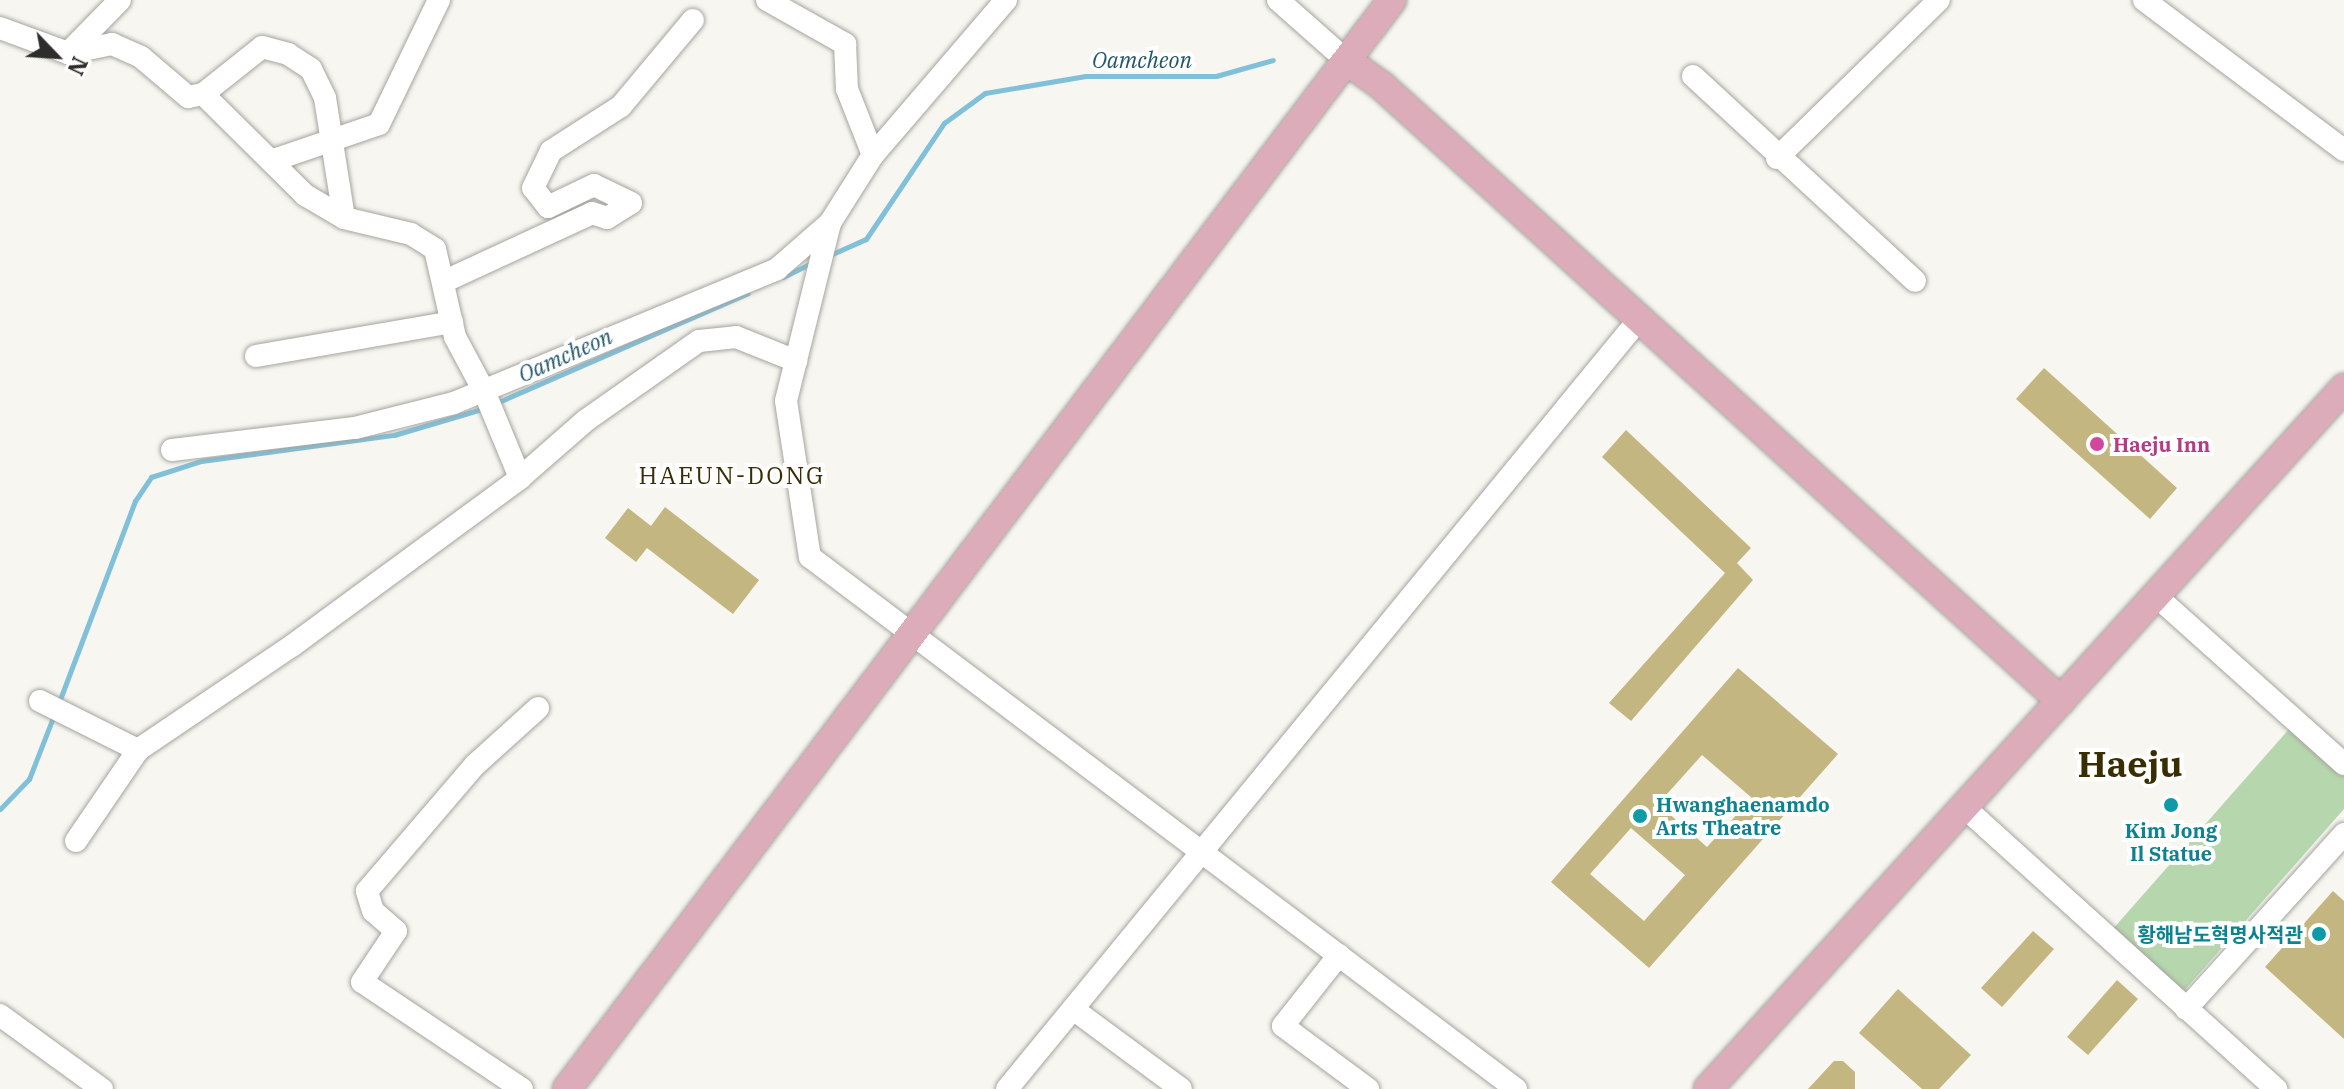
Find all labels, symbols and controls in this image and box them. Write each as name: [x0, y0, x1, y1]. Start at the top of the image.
north arrow: [16, 16, 96, 96]
water label: Oamcheon: [1092, 47, 1192, 73]
text: N: [61, 52, 95, 80]
water label: Oamcheon: [514, 323, 616, 387]
place label: Haeju Inn: [2113, 432, 2210, 456]
marker: Haeju Inn: [2088, 435, 2106, 453]
district label: HAEUN-DONG: [639, 462, 825, 490]
district label: Haeju: [2077, 742, 2183, 786]
place label: Hwanghaenamdo Arts Theatre: [1656, 792, 1830, 839]
marker: Kim Jong Il Statue: [2162, 796, 2180, 814]
marker: Hwanghaenamdo Arts Theatre: [1631, 807, 1649, 825]
place label: Kim Jong Il Statue: [2125, 818, 2217, 865]
place label: 황해남도혁명사적관: [2137, 922, 2303, 946]
marker: 황해남도혁명사적관: [2310, 925, 2328, 943]

